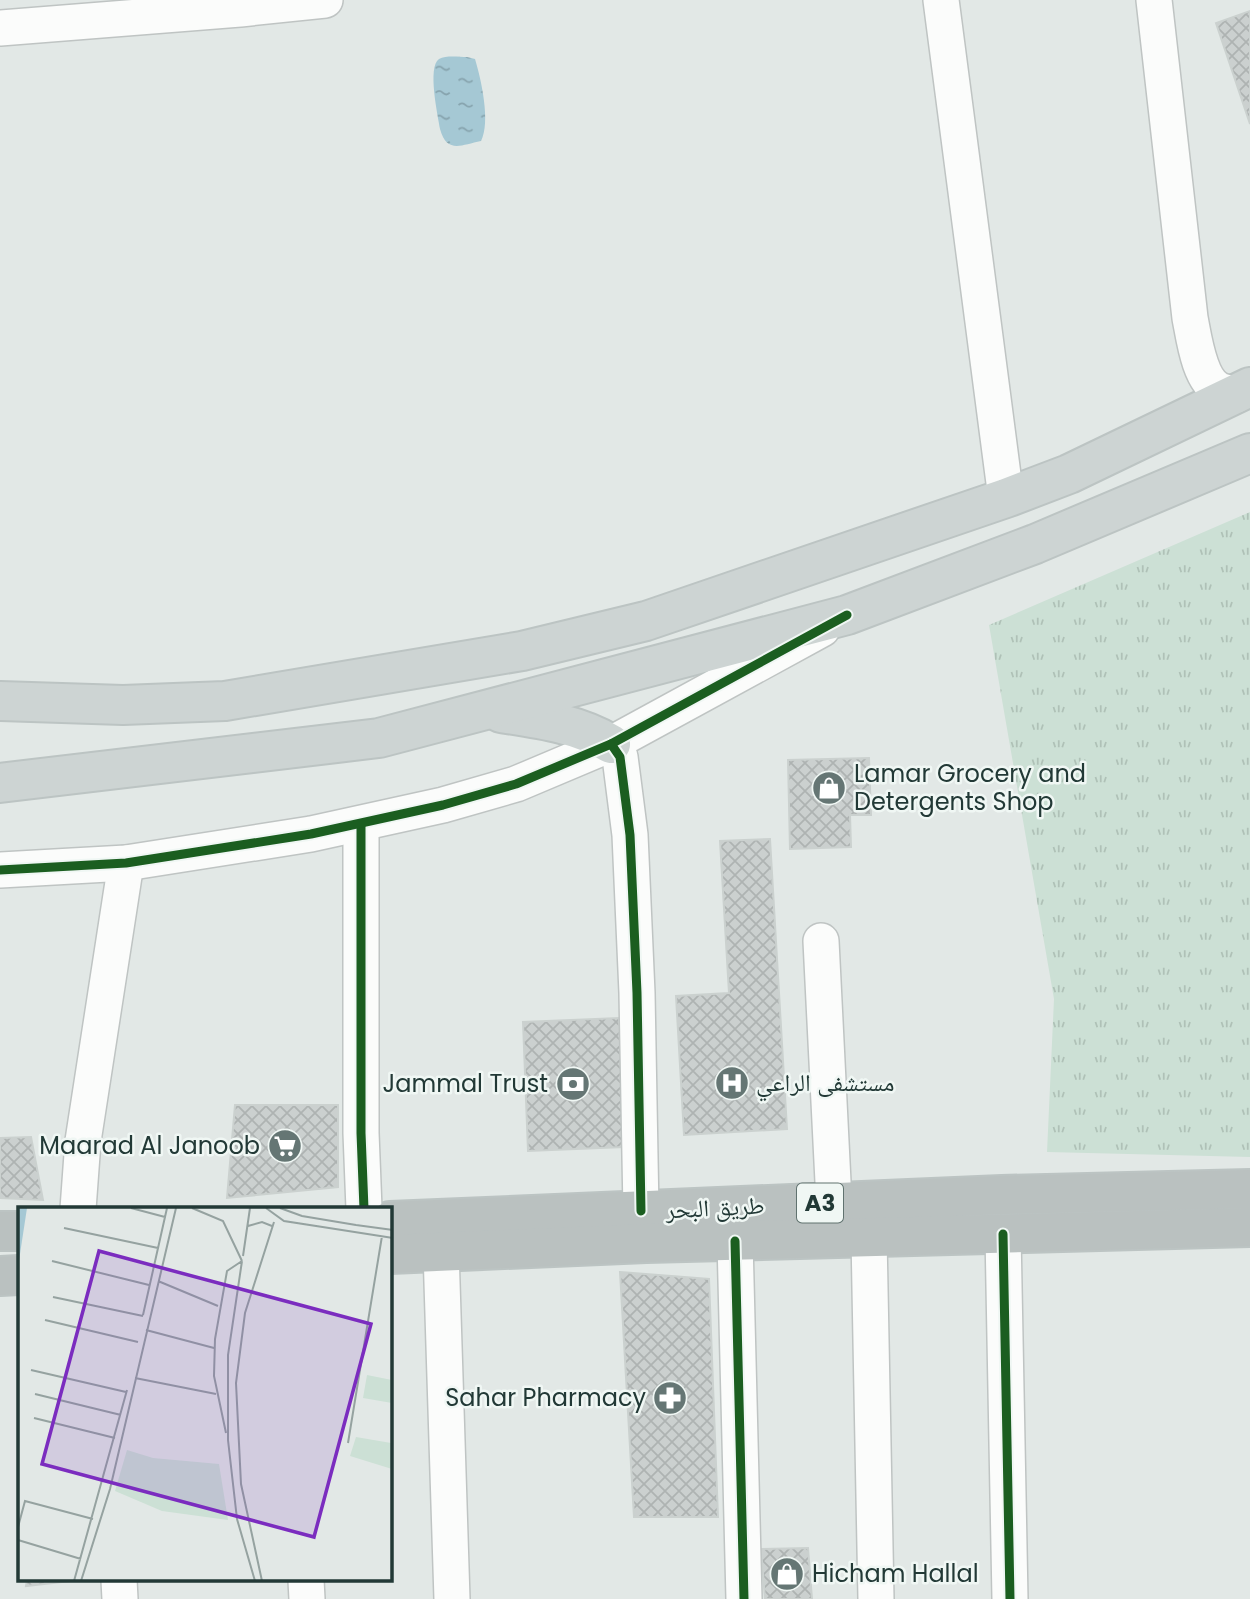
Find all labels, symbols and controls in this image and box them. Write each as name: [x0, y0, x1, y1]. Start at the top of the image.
place label: Lamar Grocery and Detergents Shop: [854, 757, 1086, 818]
shop icon: Lamar Grocery and Detergents Shop: [810, 769, 848, 807]
hospital icon: مستشفى الراعي: [713, 1064, 751, 1102]
bank icon: Jammal Trust: [554, 1065, 592, 1103]
place label: مستشفى الراعي: [756, 1066, 894, 1102]
place label: Jammal Trust: [383, 1067, 548, 1100]
supermarket icon: Maarad Al Janoob: [266, 1127, 304, 1165]
place label: Maarad Al Janoob: [39, 1129, 260, 1162]
road number: A3: [797, 1184, 843, 1222]
street label: طريق البحر: [664, 1188, 765, 1227]
inset map: [18, 1207, 392, 1582]
pharmacy icon: Sahar Pharmacy: [651, 1379, 689, 1417]
place label: Sahar Pharmacy: [445, 1381, 646, 1414]
shop icon: Hicham Hallal: [768, 1555, 806, 1593]
place label: Hicham Hallal: [812, 1557, 979, 1590]

